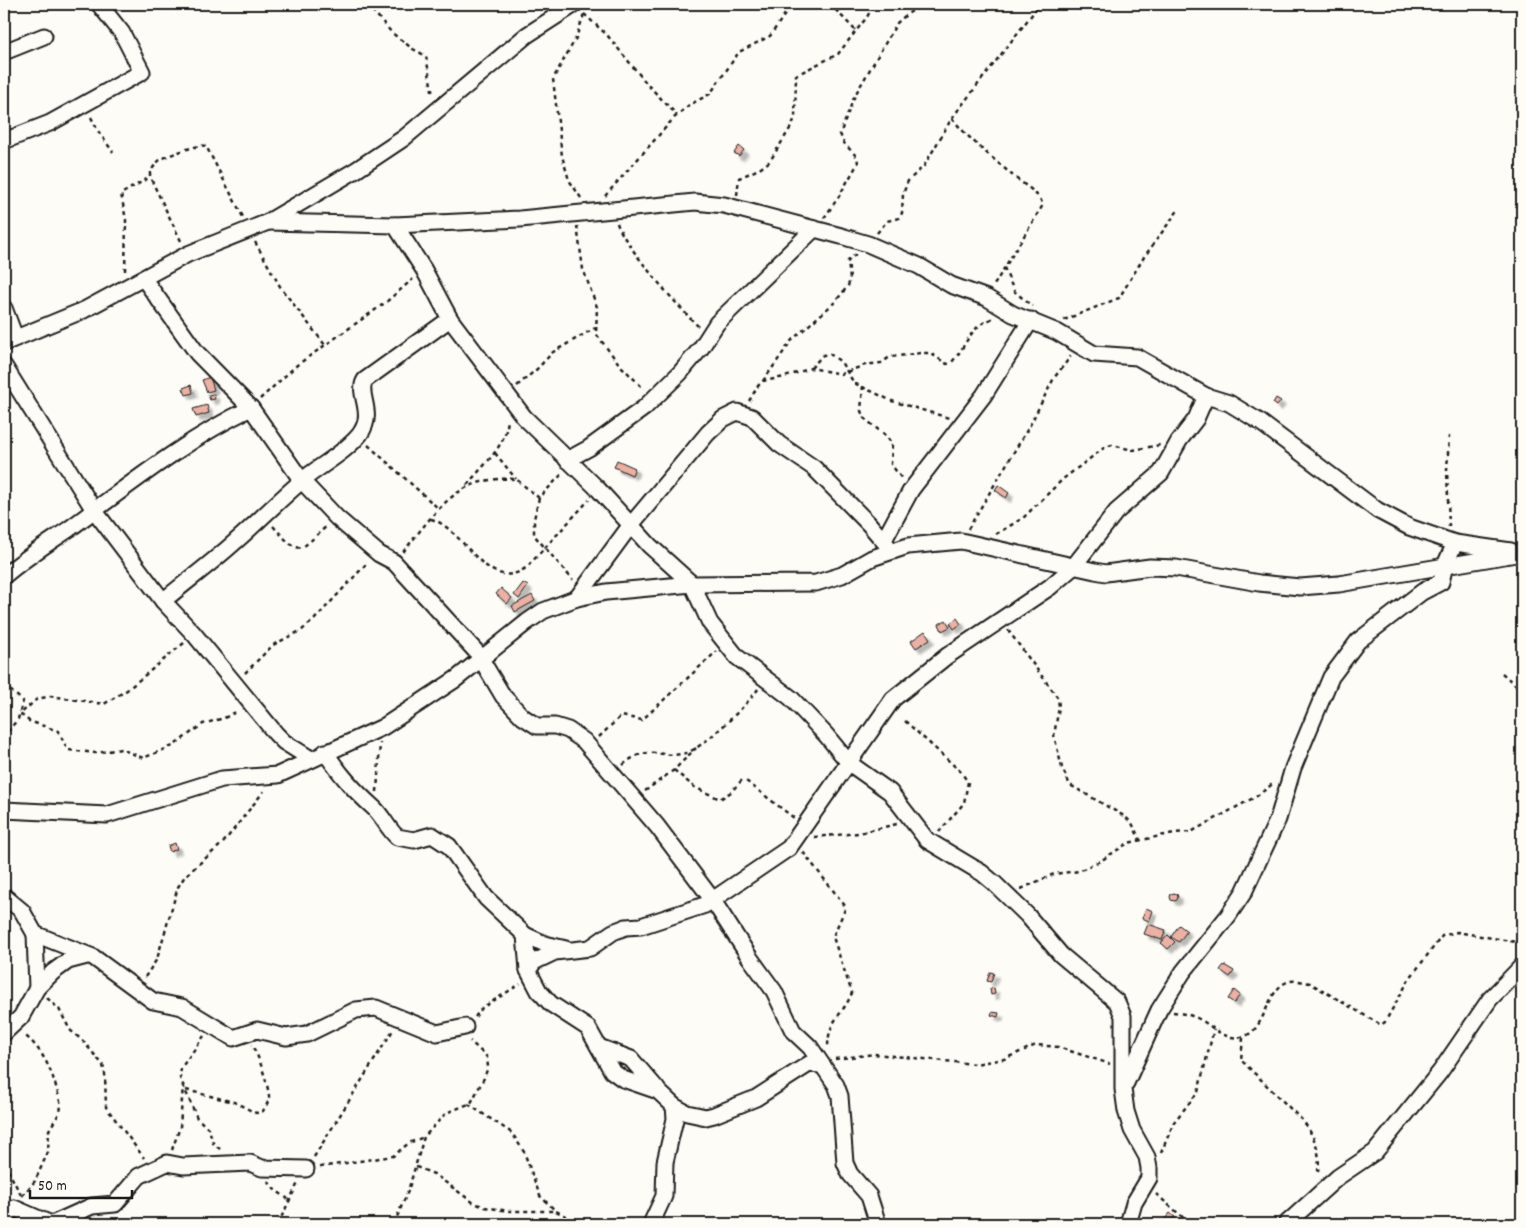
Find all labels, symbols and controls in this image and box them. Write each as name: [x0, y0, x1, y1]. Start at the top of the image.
scale bar: [30, 1168, 132, 1200]
text: 50 m: [38, 1176, 67, 1198]

